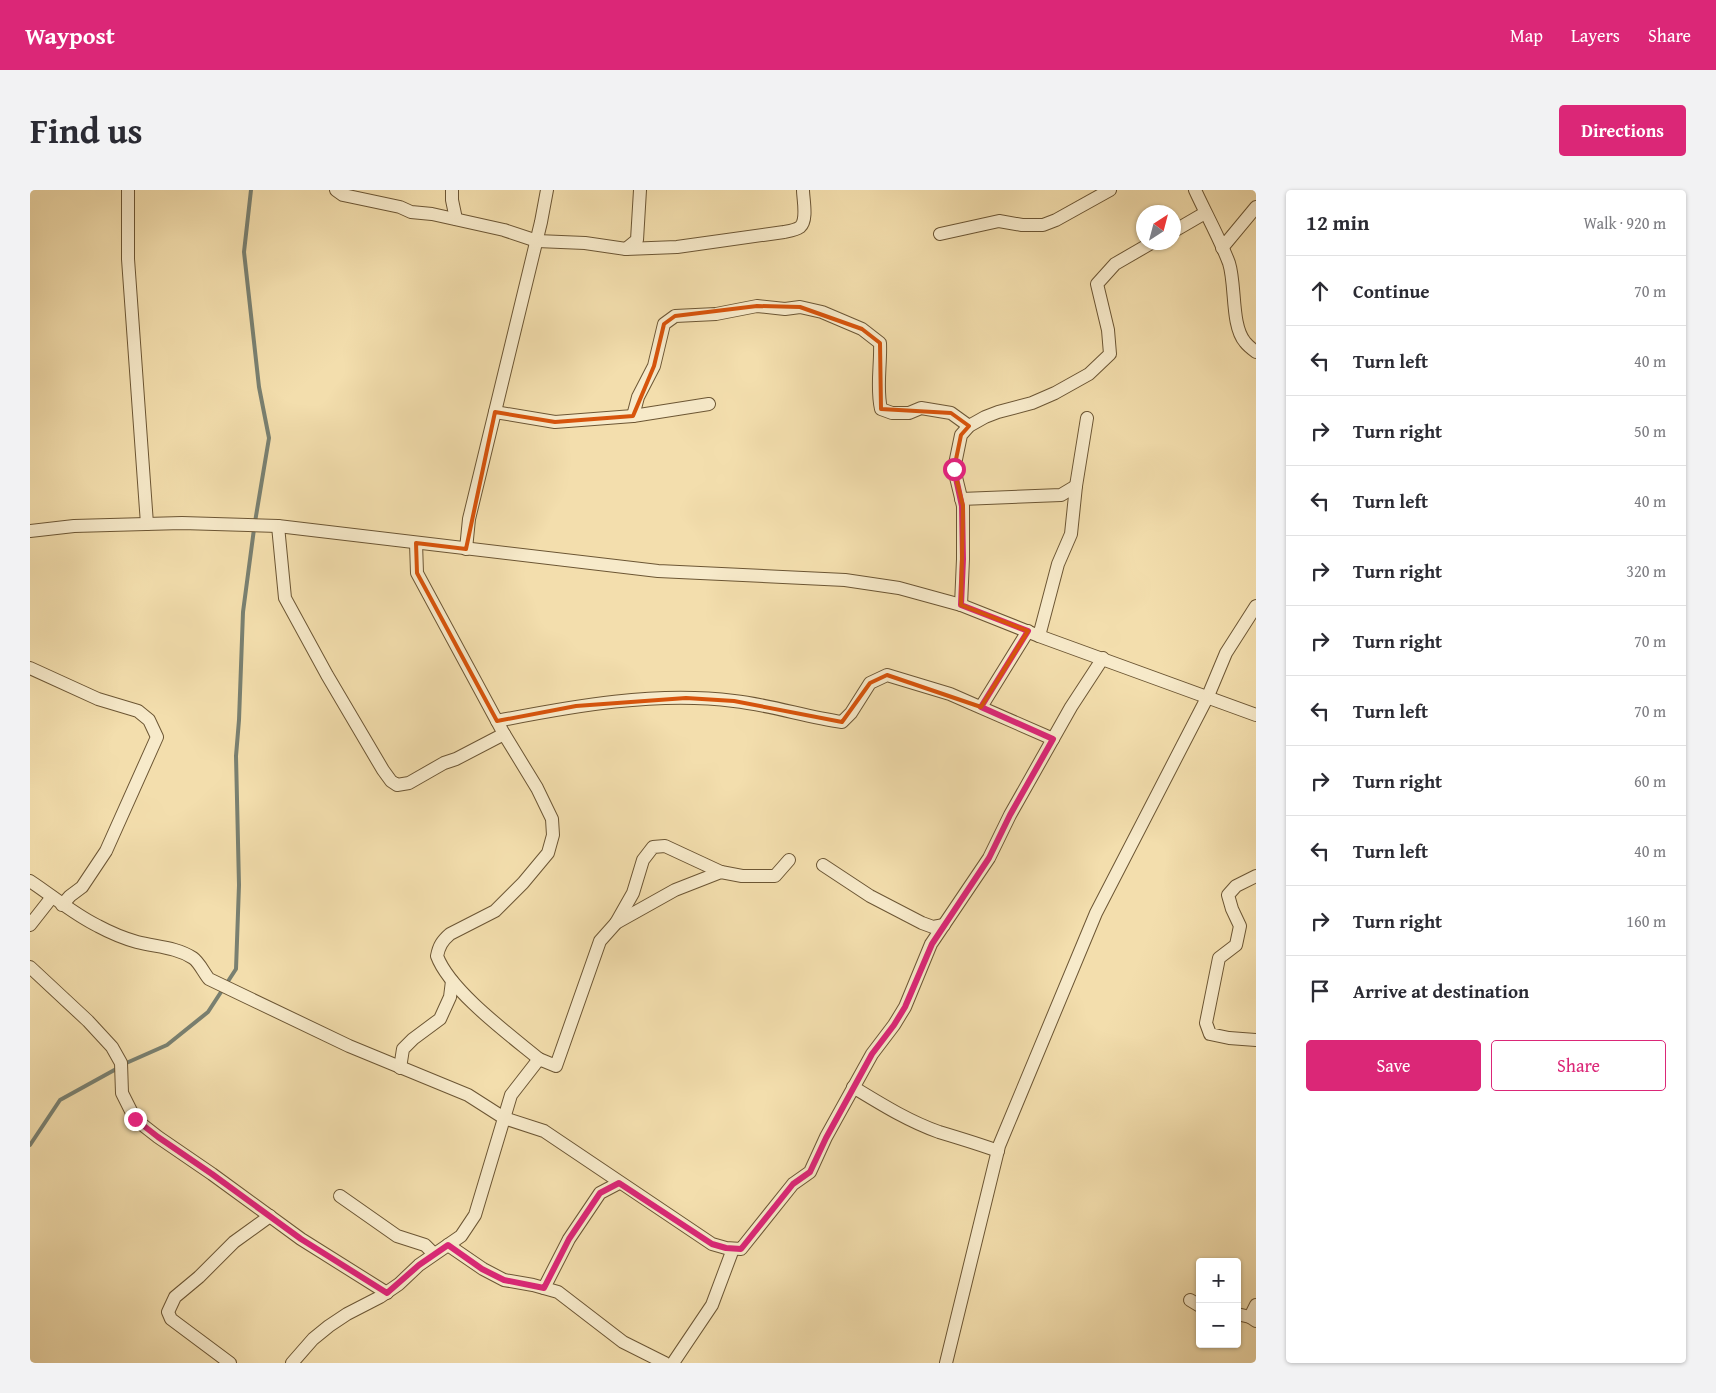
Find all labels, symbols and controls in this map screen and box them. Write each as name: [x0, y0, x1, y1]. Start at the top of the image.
text: Waypost: [25, 18, 115, 53]
text: Map: [1510, 22, 1543, 49]
text: Layers: [1571, 22, 1620, 49]
text: Share: [1648, 22, 1691, 49]
text: Find us: [30, 105, 143, 156]
button: Directions: [1559, 105, 1686, 156]
north arrow: [1136, 205, 1181, 250]
text: 12 min: [1306, 207, 1369, 238]
text: Walk · 920 m: [1583, 211, 1666, 235]
icon: ahead: [1306, 277, 1334, 305]
text: Continue: [1353, 277, 1430, 305]
text: 70 m: [1634, 279, 1666, 303]
icon: left: [1306, 347, 1334, 375]
text: Turn left: [1353, 347, 1428, 375]
text: 40 m: [1634, 349, 1666, 373]
icon: right: [1306, 417, 1334, 445]
text: Turn right: [1353, 417, 1442, 445]
text: 50 m: [1634, 419, 1666, 443]
route start: [943, 458, 966, 481]
icon: left: [1306, 487, 1334, 515]
text: Turn left: [1353, 487, 1428, 515]
text: 40 m: [1634, 489, 1666, 513]
icon: right: [1306, 557, 1334, 585]
text: Turn right: [1353, 557, 1442, 585]
text: 320 m: [1626, 559, 1666, 583]
icon: right: [1306, 627, 1334, 655]
text: Turn right: [1353, 627, 1442, 655]
text: 70 m: [1634, 629, 1666, 653]
icon: left: [1306, 697, 1334, 725]
text: Turn left: [1353, 697, 1428, 725]
text: 70 m: [1634, 699, 1666, 723]
icon: right: [1306, 767, 1334, 795]
text: Turn right: [1353, 767, 1442, 795]
text: 60 m: [1634, 769, 1666, 793]
icon: left: [1306, 837, 1334, 865]
text: Turn left: [1353, 837, 1428, 865]
text: 40 m: [1634, 839, 1666, 863]
icon: right: [1306, 907, 1334, 935]
text: Turn right: [1353, 907, 1442, 935]
text: 160 m: [1626, 909, 1666, 933]
icon: arrive: [1306, 977, 1334, 1005]
text: Arrive at destination: [1353, 977, 1529, 1005]
button: Save: [1306, 1040, 1481, 1091]
button: Share: [1491, 1040, 1666, 1091]
route end: [124, 1108, 147, 1131]
map controls: [1196, 1258, 1241, 1348]
button: +: [1196, 1258, 1241, 1303]
button: −: [1196, 1303, 1241, 1348]

